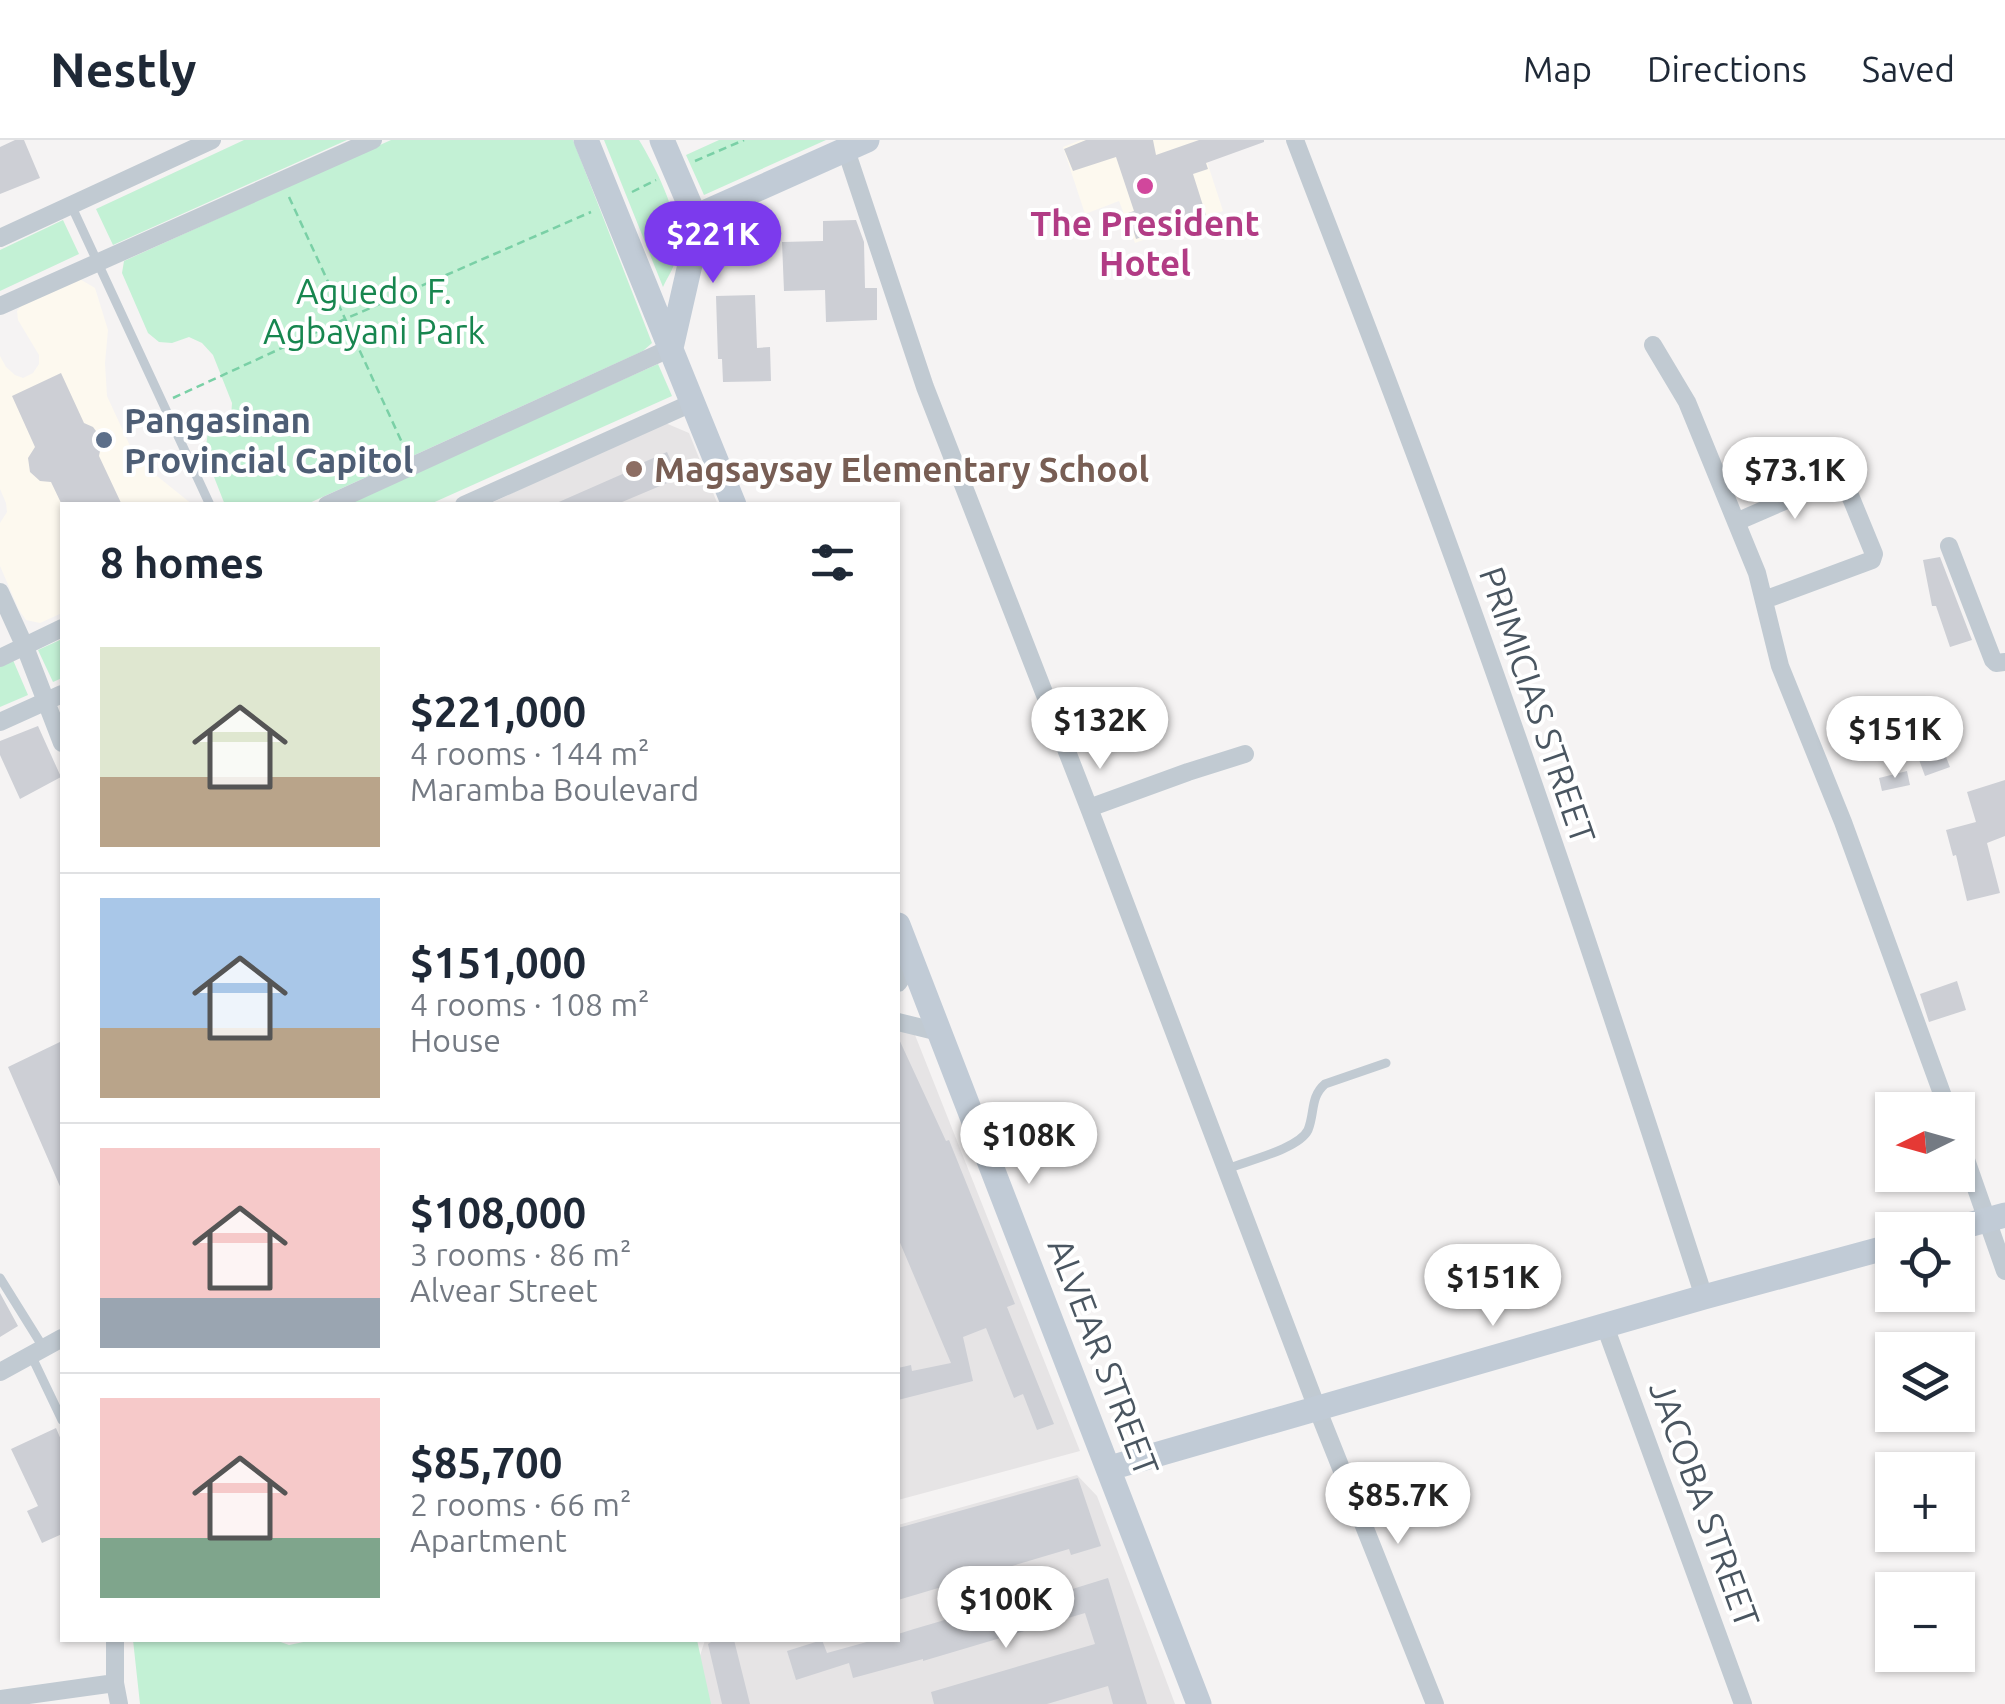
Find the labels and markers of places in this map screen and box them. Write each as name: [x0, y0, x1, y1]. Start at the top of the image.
marker: The President Hotel: [1134, 175, 1156, 197]
pin: $221K: [643, 201, 783, 286]
place label: The President Hotel: [1030, 203, 1260, 283]
place label: Pangasinan Provincial Capitol: [124, 400, 413, 480]
marker: Pangasinan Provincial Capitol: [93, 429, 115, 451]
pin: $73.1K: [1714, 437, 1876, 522]
place label: Magsaysay Elementary School: [654, 449, 1149, 489]
marker: Magsaysay Elementary School: [623, 458, 645, 480]
pin: $132K: [1030, 687, 1170, 772]
pin: $151K: [1825, 696, 1965, 781]
pin: $108K: [959, 1102, 1099, 1187]
pin: $151K: [1423, 1244, 1563, 1329]
pin: $85.7K: [1317, 1462, 1479, 1547]
pin: $100K: [936, 1566, 1076, 1651]

